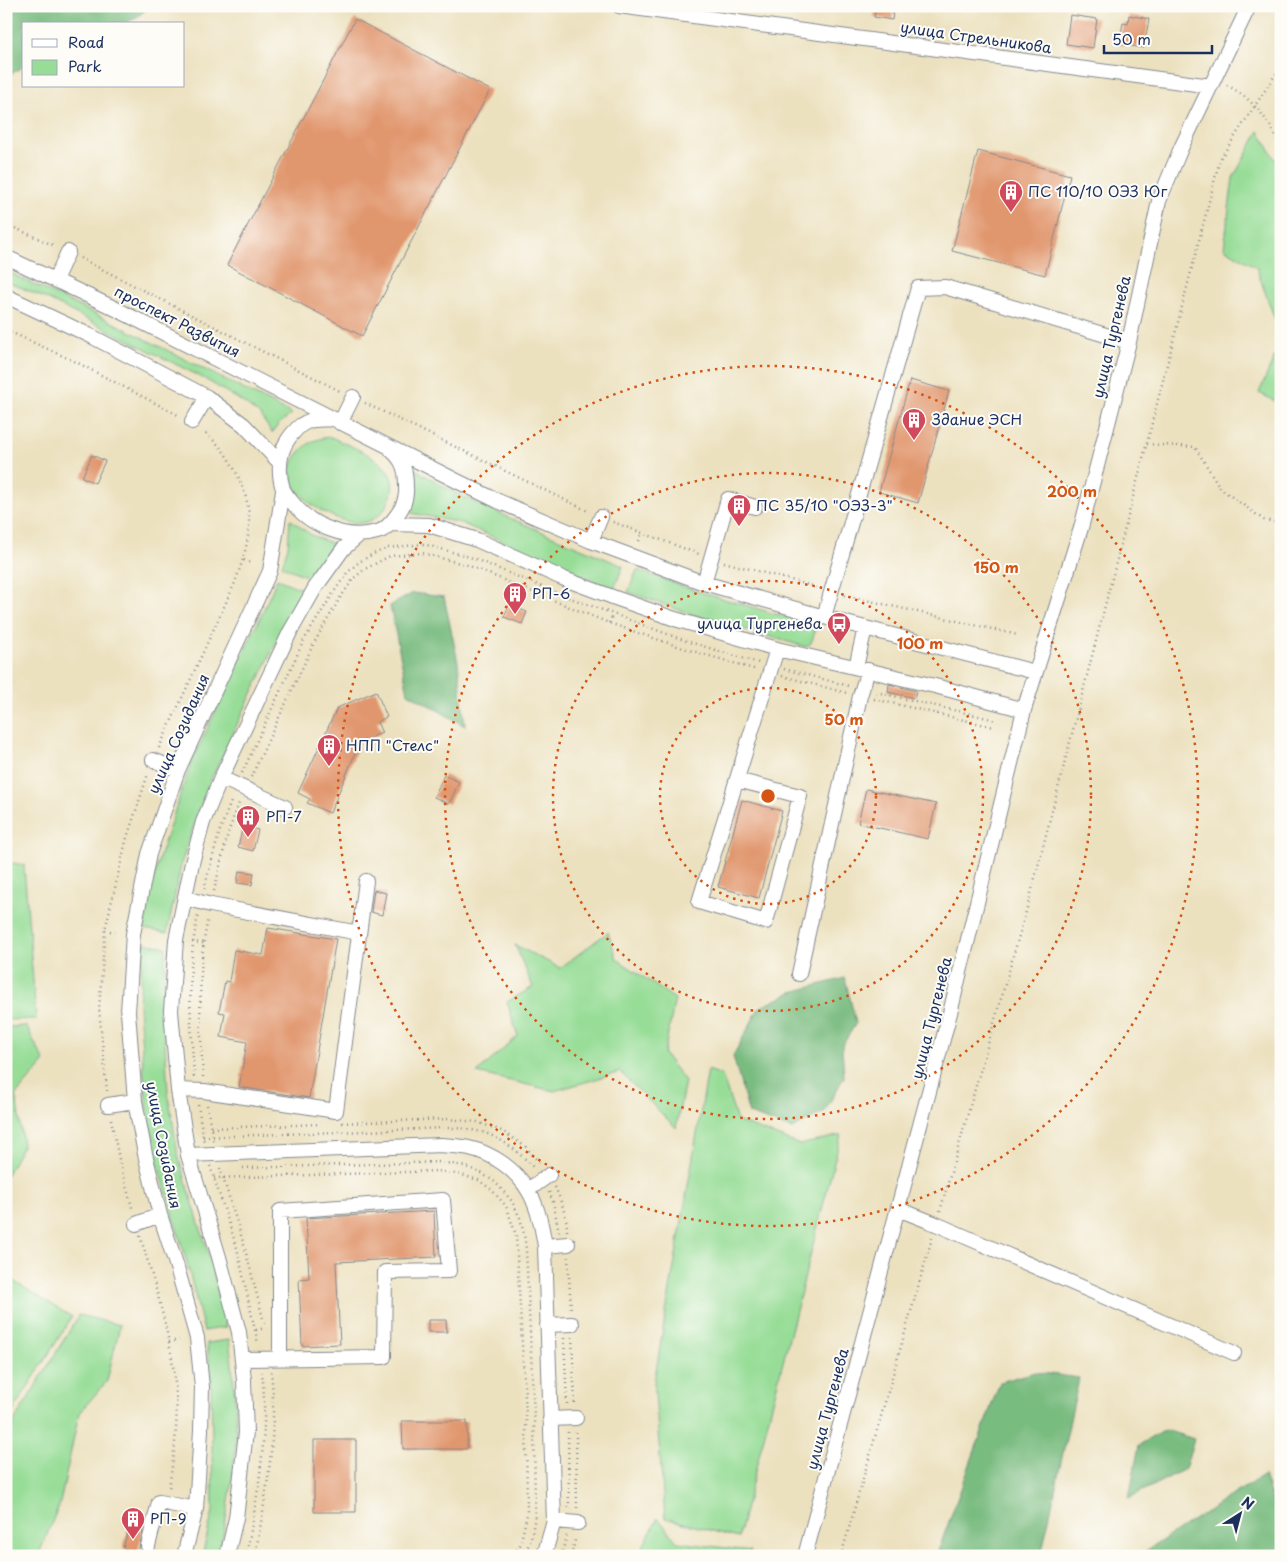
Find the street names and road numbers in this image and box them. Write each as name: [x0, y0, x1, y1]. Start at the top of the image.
street label: улица Стрельникова: [899, 15, 1054, 59]
street label: улица Тургенева: [1085, 272, 1136, 400]
street label: проспект Развития: [111, 279, 245, 362]
street label: улица Созидания: [141, 670, 214, 797]
street label: улица Тургенева: [904, 954, 957, 1081]
street label: улица Созидания: [141, 1079, 188, 1210]
street label: улица Тургенева: [799, 1345, 854, 1472]

